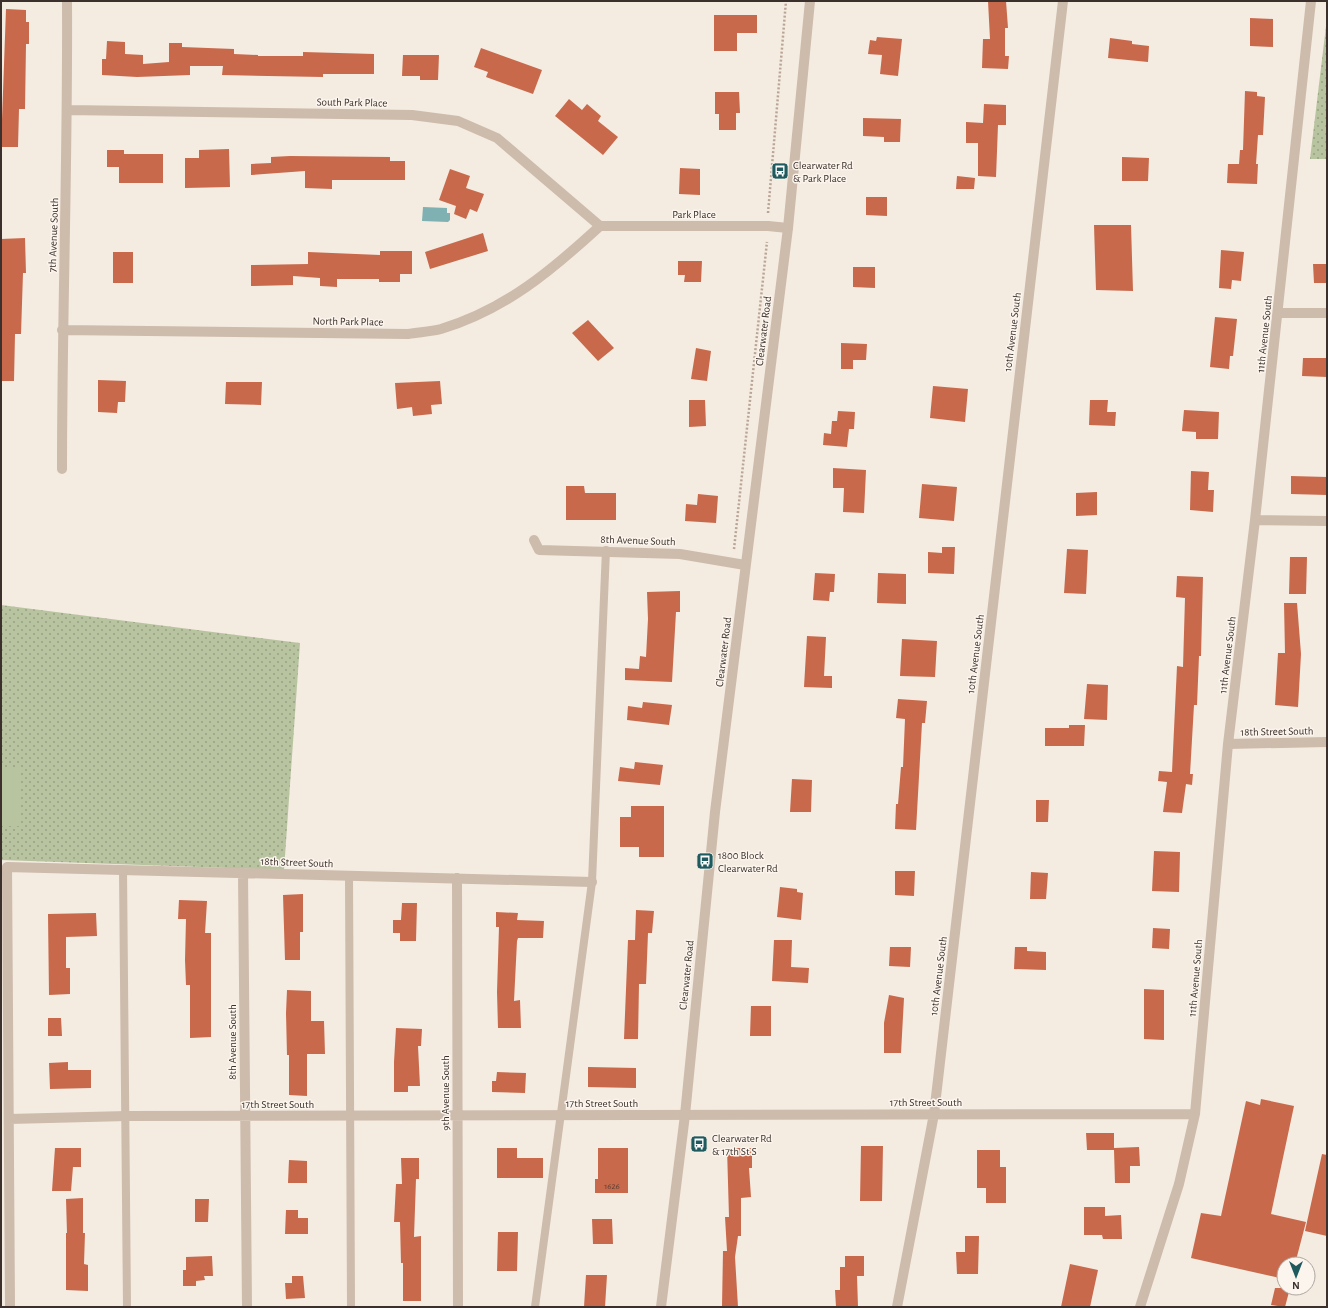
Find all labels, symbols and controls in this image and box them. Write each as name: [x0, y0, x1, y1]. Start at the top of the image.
street label: South Park Place: [317, 96, 387, 109]
place label: Clearwater Rd & Park Place: [793, 160, 853, 184]
bus stop icon: Clearwater Rd & Park Place: [770, 161, 790, 181]
street label: 7th Avenue South: [47, 197, 60, 273]
street label: Park Place: [672, 209, 716, 220]
street label: 10th Avenue South: [1002, 292, 1023, 372]
street label: Clearwater Road: [754, 295, 773, 367]
street label: 11th Avenue South: [1255, 295, 1274, 373]
street label: North Park Place: [313, 315, 383, 328]
street label: 8th Avenue South: [600, 534, 676, 547]
street label: 10th Avenue South: [965, 614, 986, 694]
street label: Clearwater Road: [714, 616, 733, 688]
street label: 11th Avenue South: [1217, 616, 1238, 694]
street label: 18th Street South: [1240, 725, 1314, 738]
place label: 1800 Block Clearwater Rd: [718, 850, 778, 874]
bus stop icon: 1800 Block Clearwater Rd: [695, 851, 715, 871]
street label: 18th Street South: [260, 856, 334, 869]
street label: 10th Avenue South: [928, 936, 949, 1016]
street label: Clearwater Road: [677, 939, 696, 1011]
street label: 11th Avenue South: [1187, 939, 1204, 1017]
street label: 8th Avenue South: [227, 1004, 238, 1080]
street label: 9th Avenue South: [440, 1055, 451, 1131]
street label: 17th Street South: [890, 1097, 962, 1108]
street label: 17th Street South: [566, 1098, 638, 1109]
street label: 17th Street South: [242, 1099, 314, 1110]
place label: Clearwater Rd & 17th St S: [712, 1133, 772, 1157]
bus stop icon: Clearwater Rd & 17th St S: [689, 1134, 709, 1154]
house number: 1626: [604, 1182, 620, 1191]
north arrow: [1276, 1256, 1316, 1296]
text: N: [1292, 1280, 1300, 1291]

